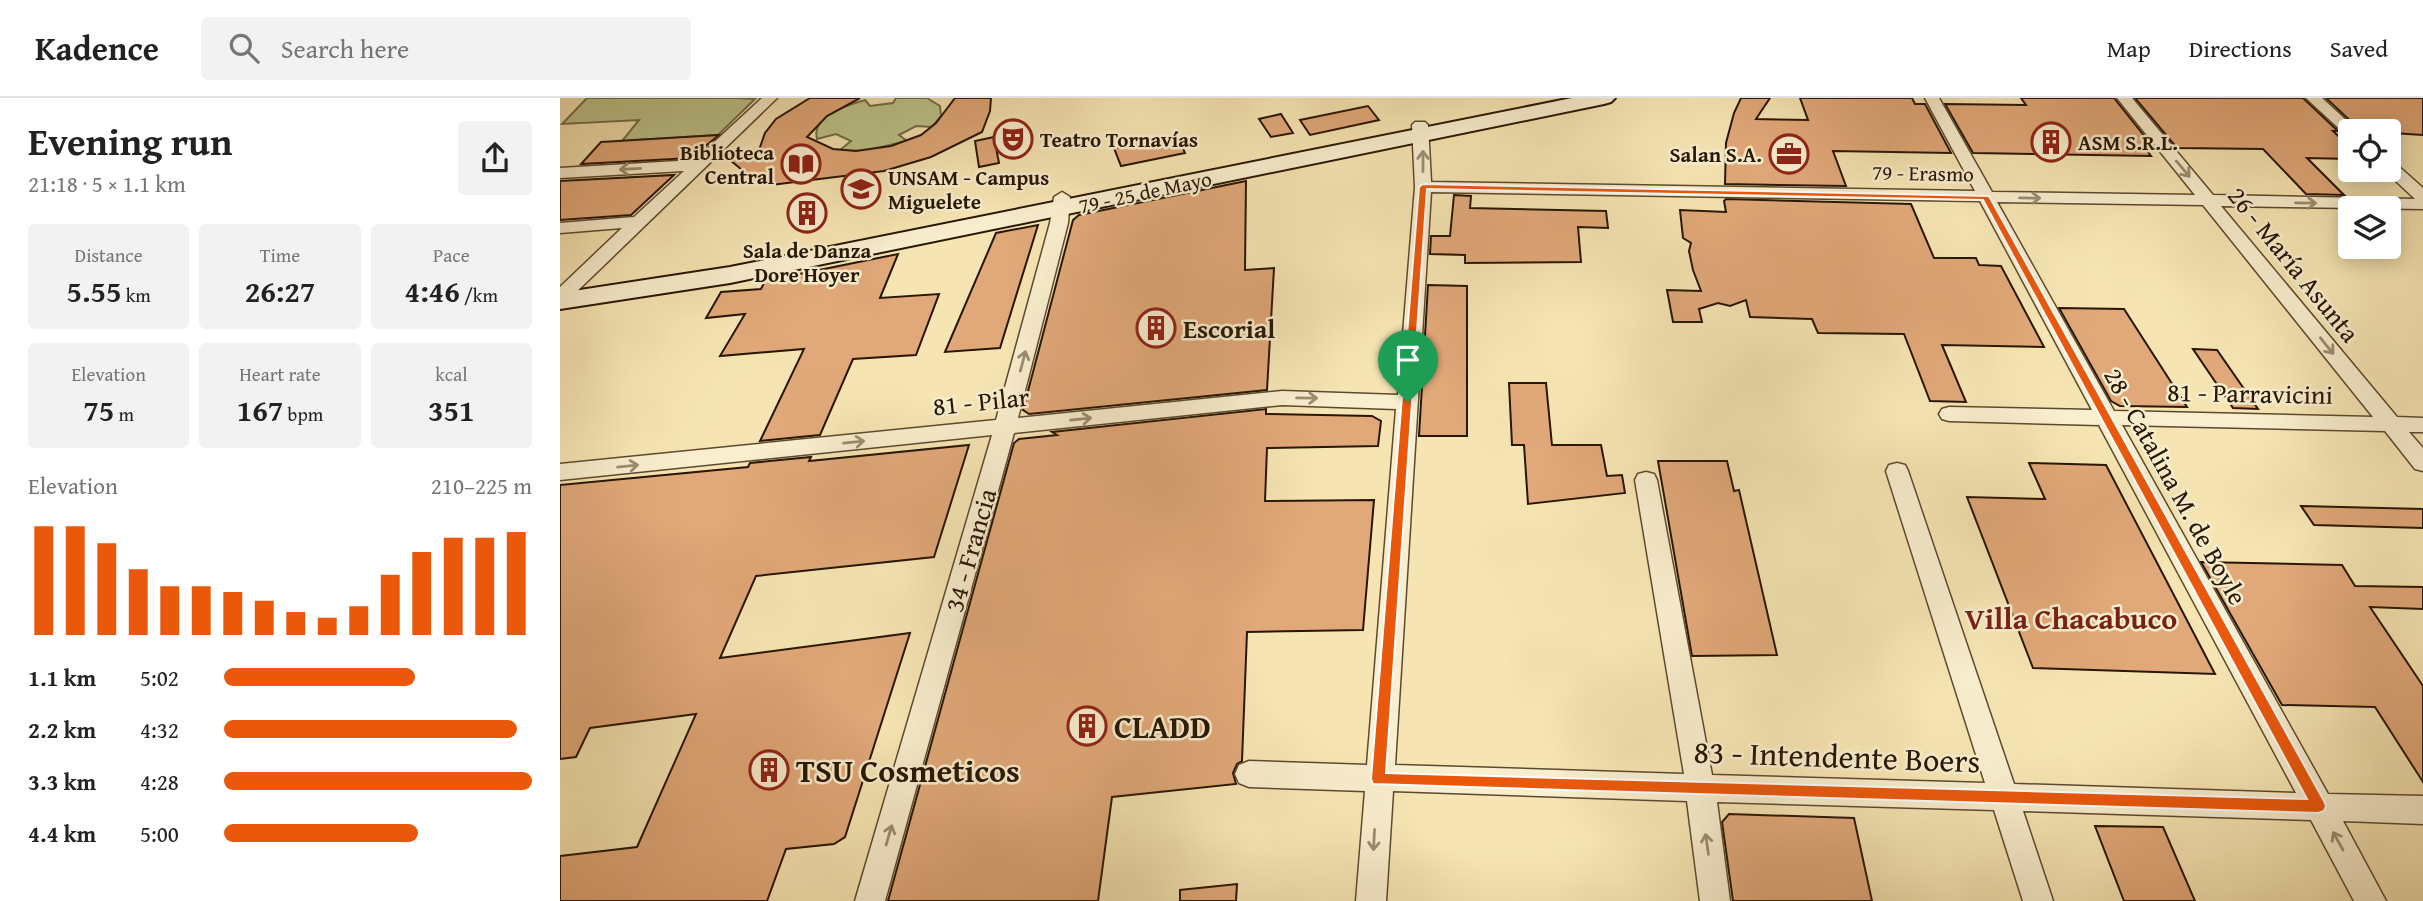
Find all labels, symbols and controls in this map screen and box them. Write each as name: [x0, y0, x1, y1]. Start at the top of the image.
search box: [201, 17, 691, 80]
text: Kadence: [35, 24, 159, 72]
icon: search: [225, 29, 263, 67]
text: Search here: [281, 29, 409, 68]
text: Map: [2107, 31, 2151, 66]
text: Directions: [2189, 31, 2292, 66]
text: Saved: [2330, 31, 2388, 66]
text: Evening run: [28, 113, 232, 169]
theatre icon: Teatro Tornavías: [992, 118, 1034, 160]
map controls: [2338, 119, 2401, 259]
button: locate: [2338, 119, 2401, 182]
button: share: [458, 121, 532, 195]
building icon: ASM S.R.L.: [2030, 121, 2072, 163]
place label: Teatro Tornavías: [1040, 124, 1198, 155]
place label: ASM S.R.L.: [2078, 127, 2178, 158]
office icon: Salan S.A.: [1768, 133, 1810, 175]
place label: Biblioteca Central: [680, 137, 774, 192]
place label: Salan S.A.: [1670, 139, 1762, 170]
library icon: Biblioteca Central: [780, 143, 822, 185]
one-way arrow: [1416, 150, 1430, 173]
street label: 79 - Erasmo: [1872, 157, 1974, 189]
one-way arrow: [2175, 160, 2191, 178]
place label: UNSAM - Campus Miguelete: [888, 162, 1049, 217]
one-way arrow: [618, 163, 641, 176]
street label: 79 - 25 de Mayo: [1076, 163, 1214, 221]
text: 21:18 · 5 × 1.1 km: [28, 167, 186, 200]
school or university icon: UNSAM - Campus Miguelete: [840, 168, 882, 210]
street label: 26 - María Asunta: [2219, 177, 2370, 351]
one-way arrow: [2018, 191, 2041, 205]
building icon: Sala de Danza Dore Hoyer: [786, 192, 828, 234]
one-way arrow: [2295, 196, 2318, 209]
button: layers: [2338, 196, 2401, 259]
place label: Sala de Danza Dore Hoyer: [743, 235, 871, 290]
text: Distance: [75, 241, 143, 269]
text: Time: [260, 241, 300, 269]
text: Pace: [433, 241, 470, 269]
text: 5.55: [66, 269, 122, 313]
text: 26:27: [245, 269, 315, 313]
text: 4:46: [405, 269, 460, 313]
text: km: [122, 281, 151, 309]
text: /km: [460, 281, 498, 309]
building icon: Escorial: [1135, 307, 1177, 349]
place label: Escorial: [1183, 309, 1275, 348]
pin: [1378, 330, 1438, 402]
one-way arrow: [2319, 336, 2334, 354]
icon: arrive: [1389, 341, 1427, 379]
one-way arrow: [1017, 350, 1030, 372]
text: Elevation: [71, 360, 146, 388]
text: Heart rate: [239, 360, 321, 388]
text: kcal: [435, 360, 468, 388]
street label: 28 - Catalina M. de Boyle: [2094, 360, 2258, 612]
street label: 81 - Parravicini: [2167, 372, 2333, 414]
street label: 81 - Pilar: [931, 377, 1032, 425]
text: 75: [83, 388, 114, 432]
text: 167: [237, 388, 283, 432]
text: 351: [428, 388, 475, 432]
one-way arrow: [1295, 391, 1318, 405]
text: m: [114, 400, 134, 428]
text: bpm: [283, 400, 323, 428]
one-way arrow: [1069, 413, 1091, 426]
one-way arrow: [842, 435, 865, 448]
one-way arrow: [616, 459, 639, 472]
text: Elevation: [28, 469, 118, 502]
text: 210–225 m: [431, 469, 532, 502]
street label: 34 - Francia: [934, 483, 1006, 616]
district label: Villa Chacabuco: [1965, 596, 2177, 640]
text: 1.1 km: [28, 661, 96, 694]
text: 5:02: [140, 661, 179, 694]
place label: CLADD: [1114, 703, 1211, 750]
building icon: CLADD: [1066, 705, 1108, 747]
text: 2.2 km: [28, 713, 96, 746]
text: 4:32: [140, 713, 179, 746]
street label: 83 - Intendente Boers: [1693, 728, 1981, 784]
place label: TSU Cosmeticos: [796, 747, 1020, 794]
building icon: TSU Cosmeticos: [748, 749, 790, 791]
text: 3.3 km: [28, 765, 96, 798]
text: 4:28: [140, 765, 179, 798]
text: 4.4 km: [28, 817, 96, 850]
text: 5:00: [140, 817, 179, 850]
one-way arrow: [883, 825, 896, 847]
one-way arrow: [1368, 828, 1381, 851]
one-way arrow: [2331, 832, 2345, 852]
one-way arrow: [1701, 833, 1714, 856]

